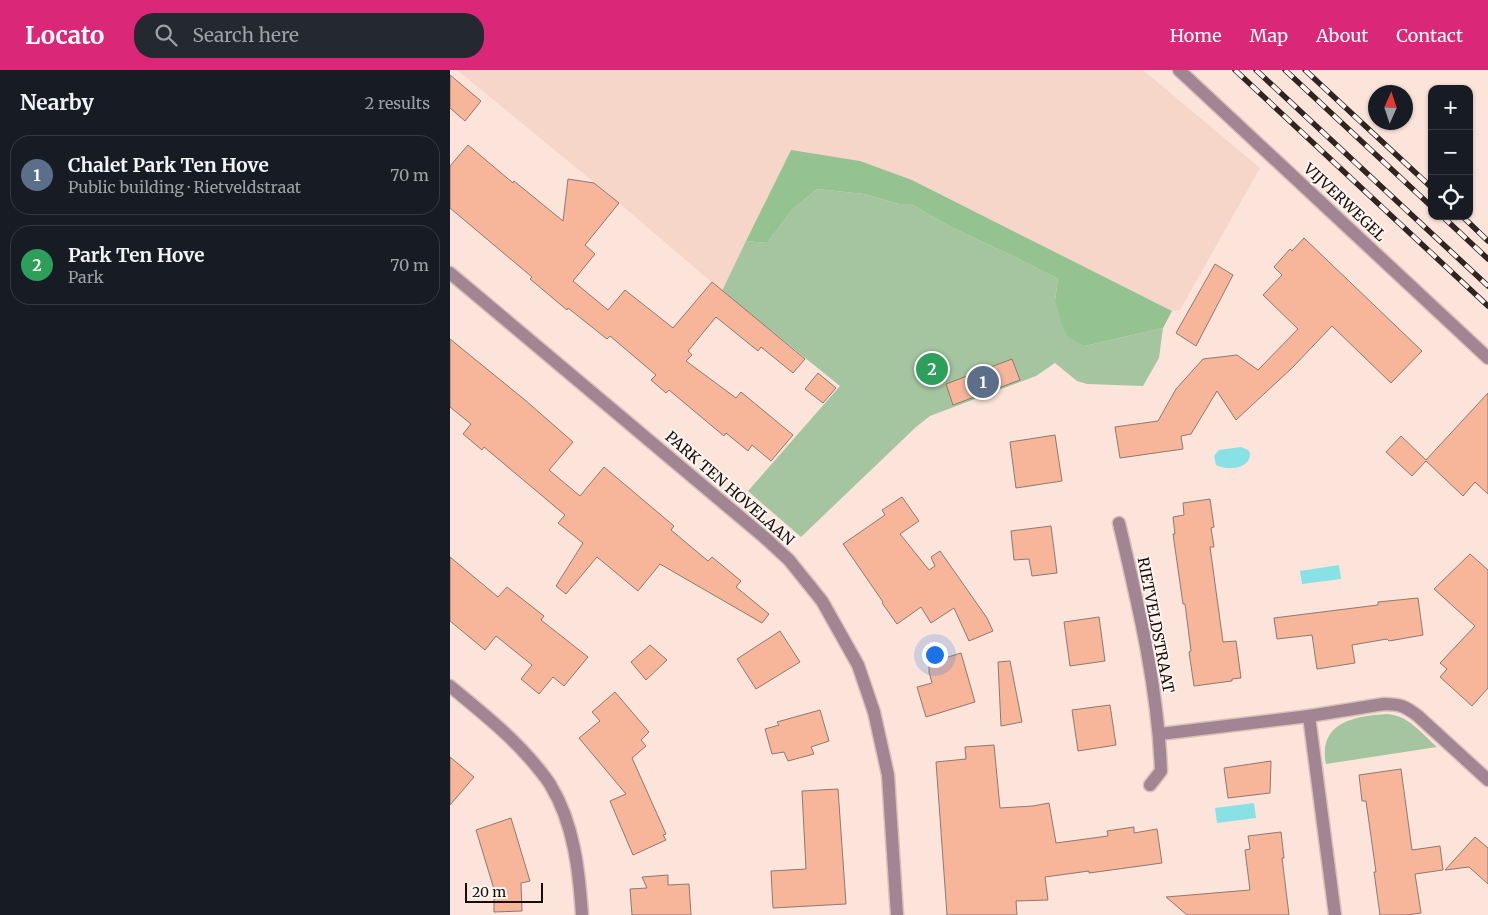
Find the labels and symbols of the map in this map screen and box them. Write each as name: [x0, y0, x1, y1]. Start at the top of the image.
north arrow: [1368, 85, 1413, 130]
street label: VIJVERWEGEL: [1299, 158, 1391, 245]
pin: 2: [916, 350, 948, 388]
pin: 1: [967, 363, 999, 401]
street label: PARK TEN HOVELAAN: [662, 427, 799, 549]
street label: RIETVELDSTRAAT: [1133, 555, 1179, 695]
your location: [922, 642, 948, 668]
scale bar: [465, 880, 542, 903]

